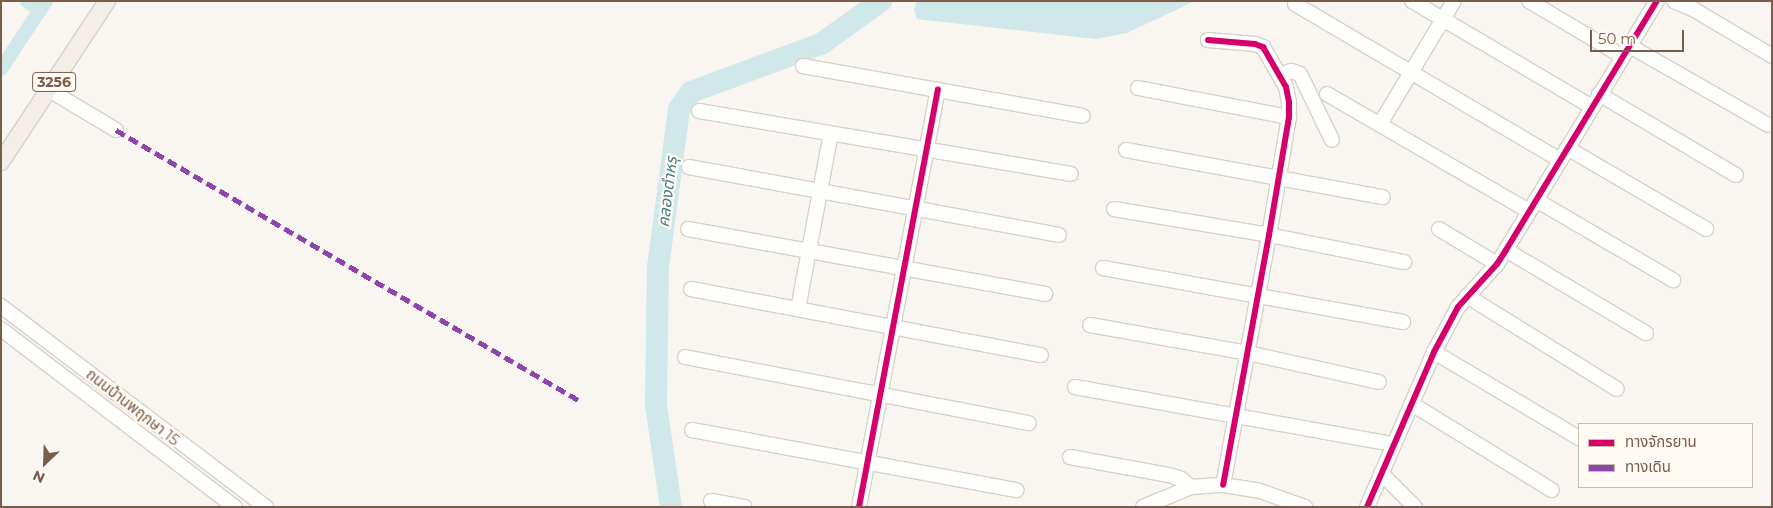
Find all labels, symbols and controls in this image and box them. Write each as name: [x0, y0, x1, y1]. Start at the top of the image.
scale bar: [1593, 20, 1687, 52]
text: 50 m: [1598, 29, 1636, 48]
road number: 3256: [32, 70, 76, 94]
water label: คลองตำหรุ: [654, 156, 682, 228]
street label: ถนนบ้านพฤกษา 15: [83, 365, 183, 449]
legend: [1578, 423, 1753, 488]
text: ทางจักรยาน: [1625, 432, 1697, 451]
north arrow: [20, 438, 70, 488]
text: ทางเดิน: [1625, 457, 1671, 476]
text: N: [30, 466, 48, 487]

